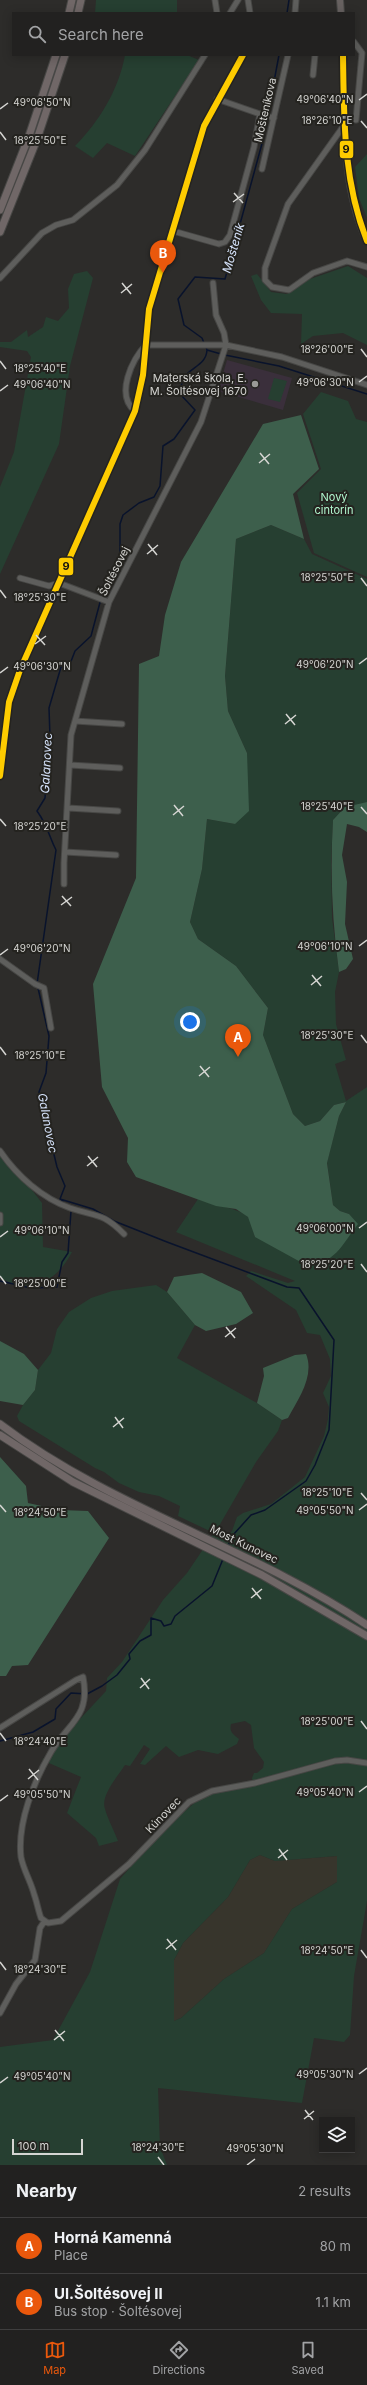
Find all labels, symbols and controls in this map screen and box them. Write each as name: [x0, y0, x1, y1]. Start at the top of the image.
search box: [12, 12, 355, 56]
icon: search: [26, 23, 48, 45]
text: Search here: [58, 25, 144, 44]
street label: Mošteníkova: [251, 76, 279, 144]
text: 49°06'40"N: [296, 93, 354, 105]
text: 49°06'50"N: [13, 96, 71, 108]
text: 18°26'10"E: [301, 114, 353, 126]
text: 18°25'50"E: [14, 134, 66, 146]
line badge: 9: [339, 140, 354, 159]
text: 9: [342, 142, 350, 156]
water label: Mošteník: [219, 221, 247, 275]
pin: B: [150, 240, 176, 273]
text: 18°26'00"E: [300, 343, 354, 355]
text: 18°25'40"E: [14, 362, 66, 374]
place label: Materská škola, E. M. Šoltésovej 1670: [150, 371, 247, 398]
text: 49°06'30"N: [296, 376, 354, 388]
text: 49°06'40"N: [13, 378, 71, 390]
marker: Materská škola, E. M. Šoltésovej 1670: [250, 379, 260, 389]
park label: Nový cintorín: [314, 490, 354, 517]
street label: Šoltésovej: [96, 544, 132, 598]
line badge: 9: [58, 557, 74, 576]
text: 9: [62, 559, 70, 573]
text: 18°25'50"E: [301, 571, 353, 583]
text: 18°25'30"E: [14, 591, 67, 603]
text: 49°06'20"N: [296, 658, 354, 670]
text: 49°06'30"N: [13, 660, 71, 672]
water label: Galanovec: [37, 732, 55, 794]
text: 18°25'40"E: [301, 800, 353, 812]
text: 18°25'20"E: [14, 820, 66, 832]
text: 49°06'10"N: [297, 940, 353, 952]
text: 49°06'20"N: [13, 942, 71, 954]
your location: [180, 1012, 200, 1032]
pin: A: [225, 1024, 251, 1057]
text: 18°25'30"E: [301, 1029, 354, 1041]
text: 18°25'10"E: [15, 1049, 65, 1061]
water label: Galanovec: [35, 1092, 61, 1154]
text: 49°06'00"N: [296, 1222, 354, 1234]
text: 49°06'10"N: [14, 1224, 70, 1236]
text: 18°25'20"E: [301, 1258, 353, 1270]
text: 18°25'00"E: [13, 1277, 67, 1289]
text: 18°25'10"E: [302, 1486, 352, 1498]
text: 49°05'50"N: [296, 1504, 354, 1516]
text: 18°24'50"E: [13, 1506, 67, 1518]
street label: Most Kunovec: [208, 1521, 280, 1567]
text: 18°25'00"E: [300, 1715, 354, 1727]
text: 18°24'40"E: [14, 1735, 66, 1747]
text: 49°05'40"N: [297, 1786, 353, 1798]
text: 49°05'50"N: [13, 1788, 71, 1800]
street label: Kúnovec: [142, 1794, 184, 1836]
text: 18°24'50"E: [300, 1944, 354, 1956]
text: 18°24'30"E: [13, 1963, 67, 1975]
text: 49°05'30"N: [296, 2068, 354, 2080]
text: 49°05'40"N: [14, 2070, 70, 2082]
map controls: [319, 2117, 355, 2153]
button: layers: [319, 2117, 355, 2153]
scale bar: [12, 2137, 83, 2156]
text: 100 m: [18, 2139, 49, 2153]
text: 18°24'30"E: [131, 2141, 185, 2153]
text: 49°05'30"N: [226, 2142, 284, 2154]
text: Nearby: [16, 2181, 77, 2201]
text: 2 results: [298, 2183, 351, 2199]
text: Horná Kamenná: [54, 2228, 172, 2247]
text: A: [24, 2238, 34, 2254]
text: 80 m: [320, 2238, 351, 2254]
text: Place: [54, 2247, 88, 2263]
text: Ul.Šoltésovej II: [54, 2284, 163, 2303]
text: B: [25, 2294, 33, 2310]
text: 1.1 km: [316, 2294, 351, 2310]
text: Bus stop · Šoltésovej: [54, 2303, 182, 2319]
tab: Map: [43, 2339, 66, 2377]
tab: Directions: [153, 2339, 205, 2377]
tab: Saved: [292, 2339, 324, 2377]

